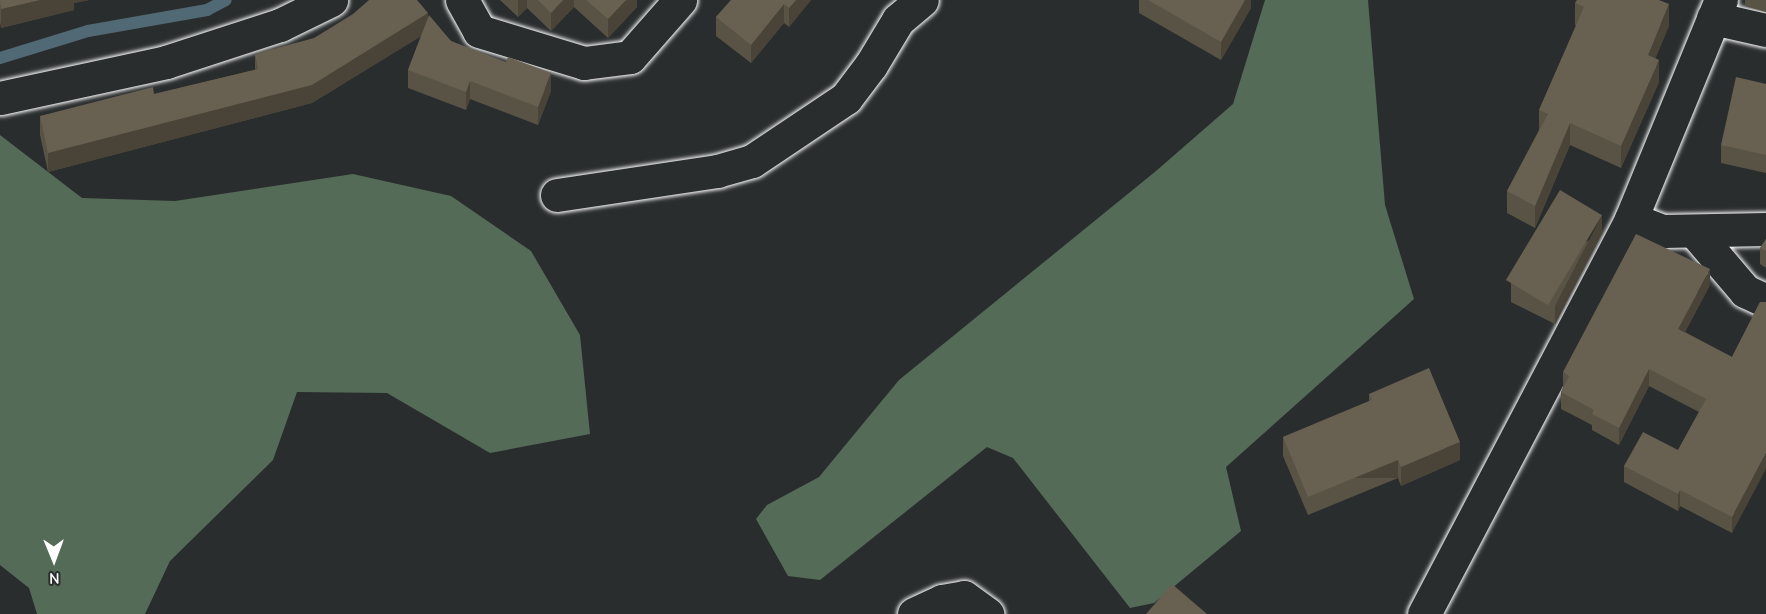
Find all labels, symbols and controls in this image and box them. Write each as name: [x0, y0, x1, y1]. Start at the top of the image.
north arrow: [24, 530, 84, 590]
text: N: [49, 569, 60, 587]

